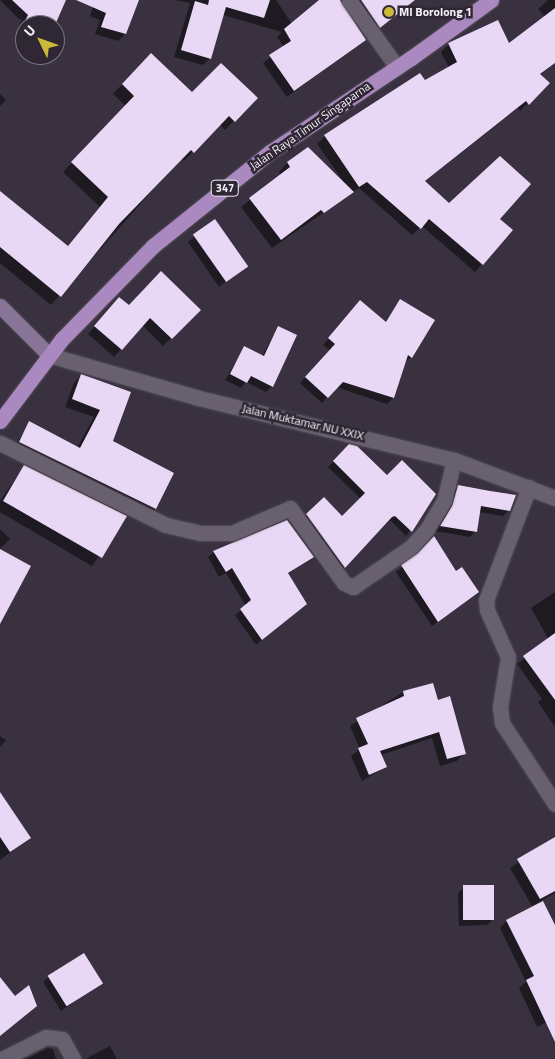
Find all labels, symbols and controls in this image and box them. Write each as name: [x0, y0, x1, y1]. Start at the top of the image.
place label: MI Borolong 1: [399, 5, 472, 19]
marker: MI Borolong 1: [383, 6, 395, 18]
north arrow: [15, 15, 65, 65]
text: U: [18, 20, 40, 41]
street label: Jalan Raya Timur Singaparna: [247, 79, 373, 173]
road number: 347: [210, 180, 240, 197]
street label: Jalan Muktamar NU XXIX: [241, 401, 365, 443]

